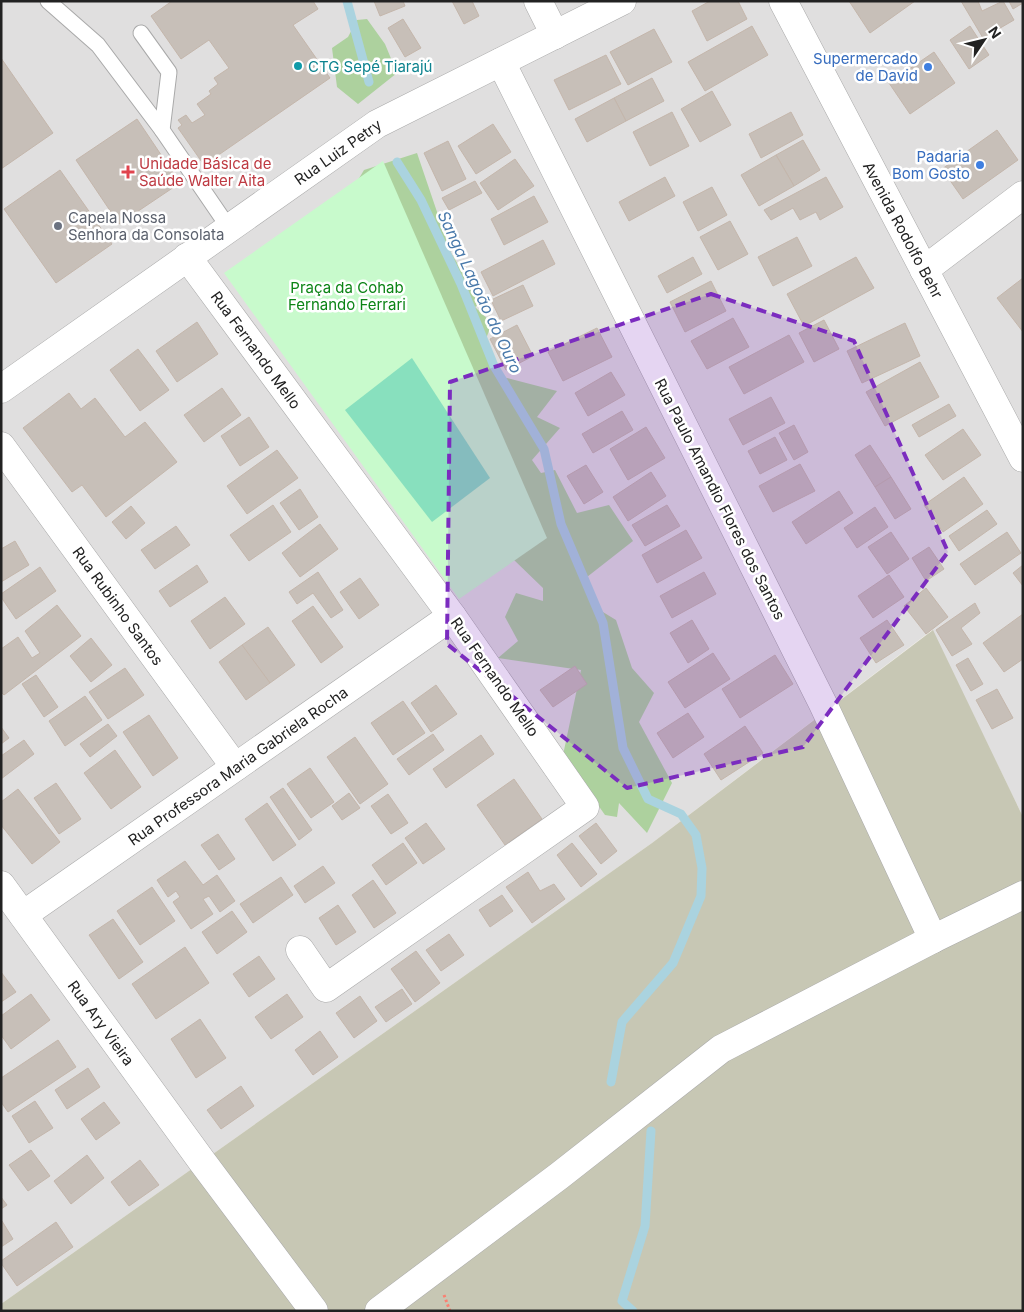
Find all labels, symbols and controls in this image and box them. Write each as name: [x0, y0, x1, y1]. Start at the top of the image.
north arrow: [959, 15, 1009, 65]
text: N: [985, 23, 1005, 42]
place label: Supermercado de David: [813, 49, 918, 85]
place label: CTG Sepé Tiarajú: [308, 57, 432, 76]
marker: CTG Sepé Tiarajú: [292, 60, 304, 72]
marker: Supermercado de David: [922, 61, 934, 73]
street label: Rua Luiz Petry: [291, 115, 386, 189]
place label: Padaria Bom Gosto: [892, 147, 970, 183]
place label: Unidade Básica de Saúde Walter Aita: [139, 154, 272, 190]
street label: Avenida Rodolfo Behr: [859, 158, 947, 302]
marker: Padaria Bom Gosto: [974, 159, 986, 171]
marker: Unidade Básica de Saúde Walter Aita: [121, 165, 135, 179]
place label: Capela Nossa Senhora da Consolata: [68, 208, 224, 244]
water label: Sanga Lagoão do Ouro: [434, 208, 526, 376]
marker: Capela Nossa Senhora da Consolata: [52, 220, 64, 232]
park label: Praça da Cohab Fernando Ferrari: [288, 278, 406, 314]
street label: Rua Fernando Mello: [207, 287, 305, 413]
street label: Rua Paulo Amandio Flores dos Santos: [651, 375, 789, 623]
street label: Rua Rubinho Santos: [69, 543, 167, 669]
street label: Rua Fernando Mello: [447, 614, 543, 740]
street label: Rua Professora Maria Gabriela Rocha: [124, 683, 352, 849]
street label: Rua Ary Vieira: [64, 977, 138, 1069]

